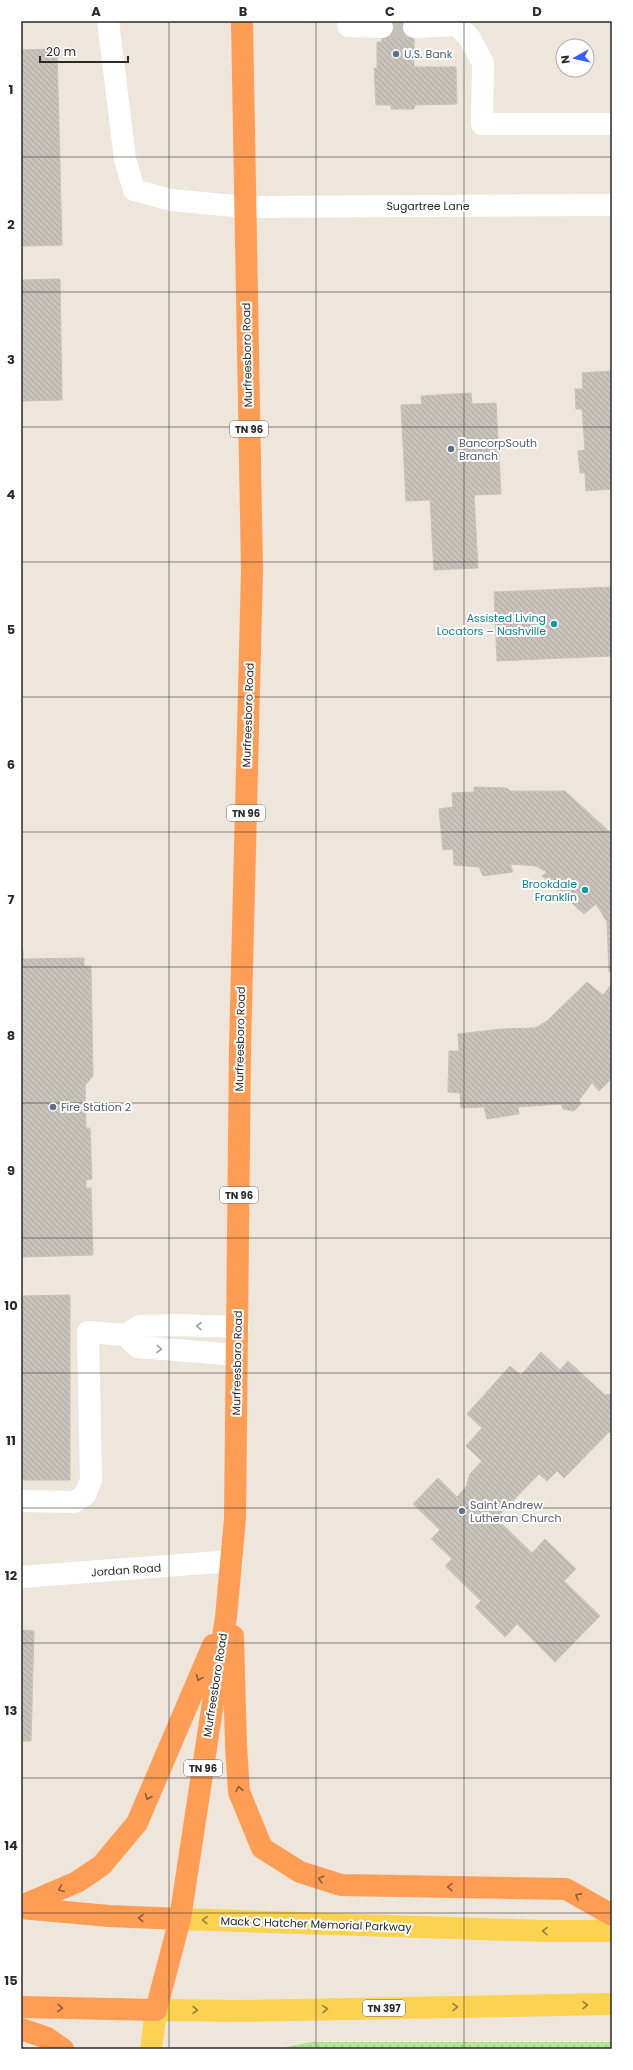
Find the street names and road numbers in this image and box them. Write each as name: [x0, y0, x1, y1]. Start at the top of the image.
street label: Sugartree Lane: [386, 198, 470, 214]
street label: Murfreesboro Road: [238, 302, 256, 408]
road number: TN 96: [230, 421, 268, 437]
street label: Murfreesboro Road: [238, 662, 258, 768]
road number: TN 96: [227, 805, 265, 821]
street label: Murfreesboro Road: [231, 986, 249, 1092]
road number: TN 96: [220, 1187, 258, 1203]
street label: Murfreesboro Road: [228, 1310, 246, 1416]
street label: Jordan Road: [90, 1560, 162, 1580]
street label: Murfreesboro Road: [199, 1632, 231, 1738]
road number: TN 96: [184, 1760, 222, 1776]
street label: Mack C Hatcher Memorial Parkway: [220, 1913, 413, 1935]
road number: TN 397: [363, 2000, 405, 2016]

